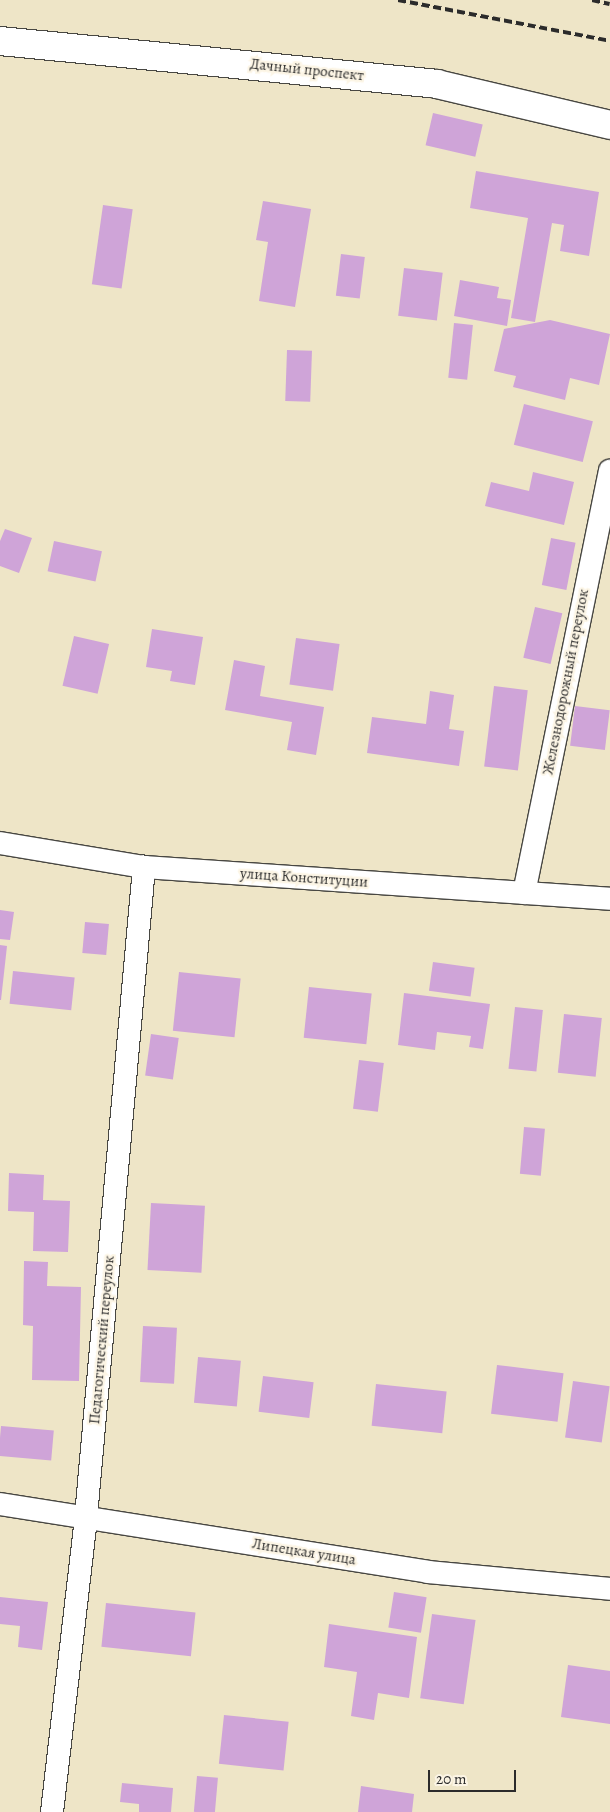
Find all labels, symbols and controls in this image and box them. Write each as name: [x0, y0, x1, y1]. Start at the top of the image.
street label: Дачный проспект: [249, 55, 365, 85]
street label: Железнодорожный переулок: [539, 588, 593, 776]
street label: улица Конституции: [240, 865, 368, 891]
street label: Педагогический переулок: [86, 1255, 118, 1425]
street label: Липецкая улица: [251, 1535, 357, 1569]
scale bar: [430, 1760, 518, 1792]
text: 20 m: [436, 1769, 467, 1789]

